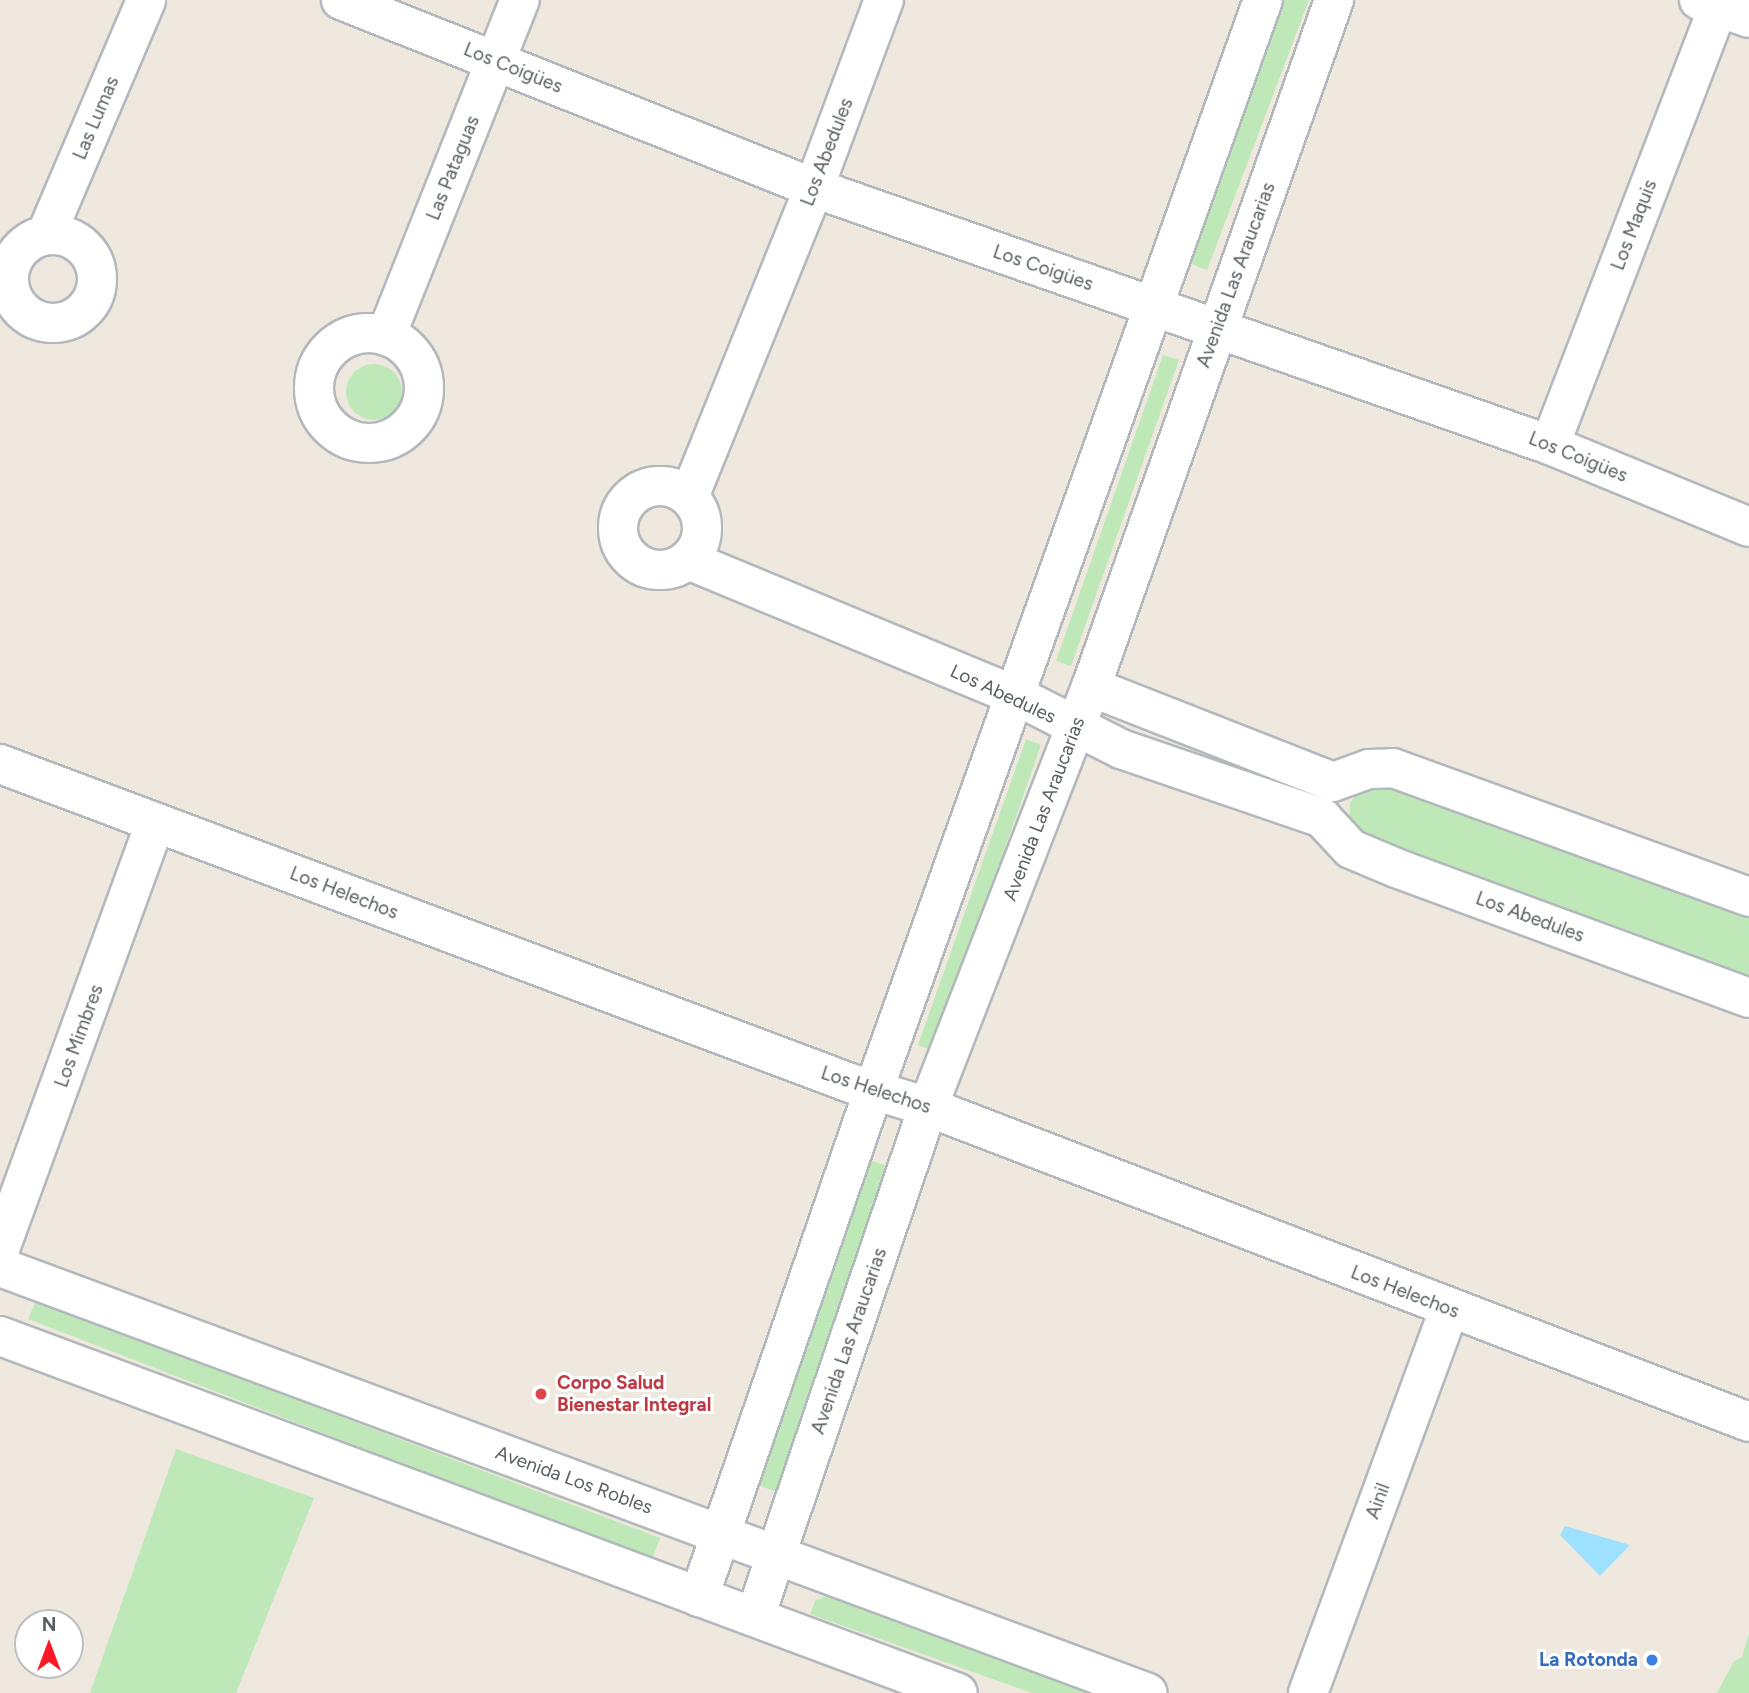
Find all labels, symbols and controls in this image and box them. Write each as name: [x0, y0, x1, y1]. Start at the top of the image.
street label: Los Coigües: [460, 38, 566, 98]
street label: Las Lumas: [68, 73, 124, 163]
street label: Los Abedules: [796, 95, 858, 209]
street label: Las Pataguas: [422, 112, 484, 224]
street label: Los Maquis: [1606, 177, 1662, 273]
street label: Avenida Las Araucarias: [1192, 179, 1280, 371]
street label: Los Coigües: [990, 240, 1096, 296]
street label: Los Coigües: [1525, 427, 1631, 487]
street label: Los Abedules: [947, 660, 1059, 728]
street label: Avenida Las Araucarias: [998, 714, 1090, 904]
street label: Los Helechos: [287, 862, 401, 924]
street label: Los Abedules: [1473, 887, 1587, 947]
street label: Los Mimbres: [50, 981, 108, 1091]
street label: Los Helechos: [818, 1061, 934, 1119]
street label: Avenida Las Araucarias: [806, 1245, 892, 1437]
street label: Los Helechos: [1348, 1261, 1462, 1323]
place label: Corpo Salud Bienestar Integral: [557, 1372, 711, 1416]
marker: Corpo Salud Bienestar Integral: [531, 1384, 551, 1404]
street label: Avenida Los Robles: [493, 1441, 655, 1519]
street label: Ainil: [1361, 1480, 1395, 1522]
north arrow: [14, 1609, 84, 1679]
text: N: [42, 1613, 56, 1636]
place label: La Rotonda: [1539, 1649, 1638, 1671]
marker: La Rotonda: [1644, 1652, 1660, 1668]

